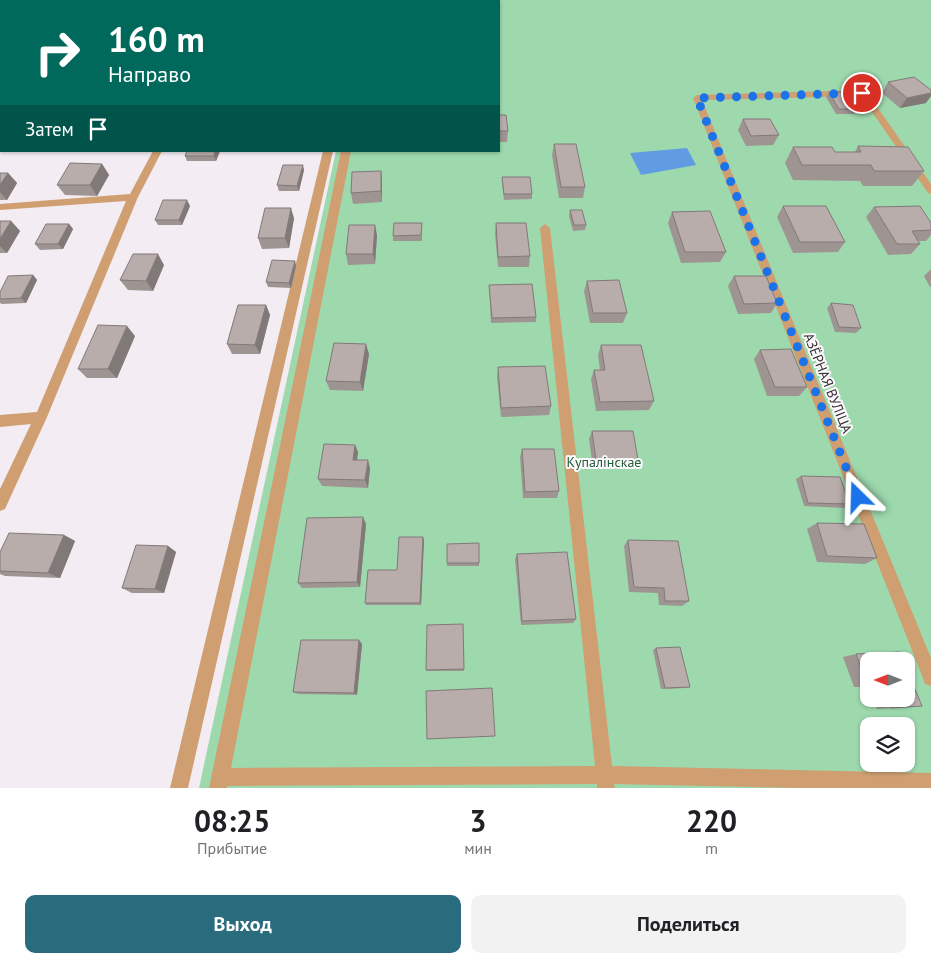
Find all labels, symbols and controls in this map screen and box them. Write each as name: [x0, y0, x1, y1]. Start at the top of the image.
text: 160 m: [108, 16, 205, 62]
icon: right: [25, 20, 90, 85]
text: Направо: [108, 60, 191, 88]
pin: [841, 72, 883, 114]
icon: arrive: [848, 79, 876, 107]
icon: arrive: [84, 115, 112, 143]
text: Затем: [25, 117, 74, 141]
street label: АЗЁРНАЯ ВУЛІЦА: [800, 330, 857, 436]
park label: Купалінскае: [567, 453, 641, 471]
position arrow: [831, 470, 883, 522]
north arrow: [860, 652, 915, 708]
map controls: [860, 652, 915, 772]
button: layers: [860, 717, 915, 772]
text: 08:25: [194, 801, 270, 840]
text: 3: [470, 801, 487, 840]
text: 220: [686, 801, 737, 840]
text: Прибытие: [197, 838, 267, 858]
text: мин: [464, 838, 492, 858]
text: m: [705, 838, 718, 858]
button: Выход: [25, 895, 461, 953]
button: Поделиться: [471, 895, 906, 953]

